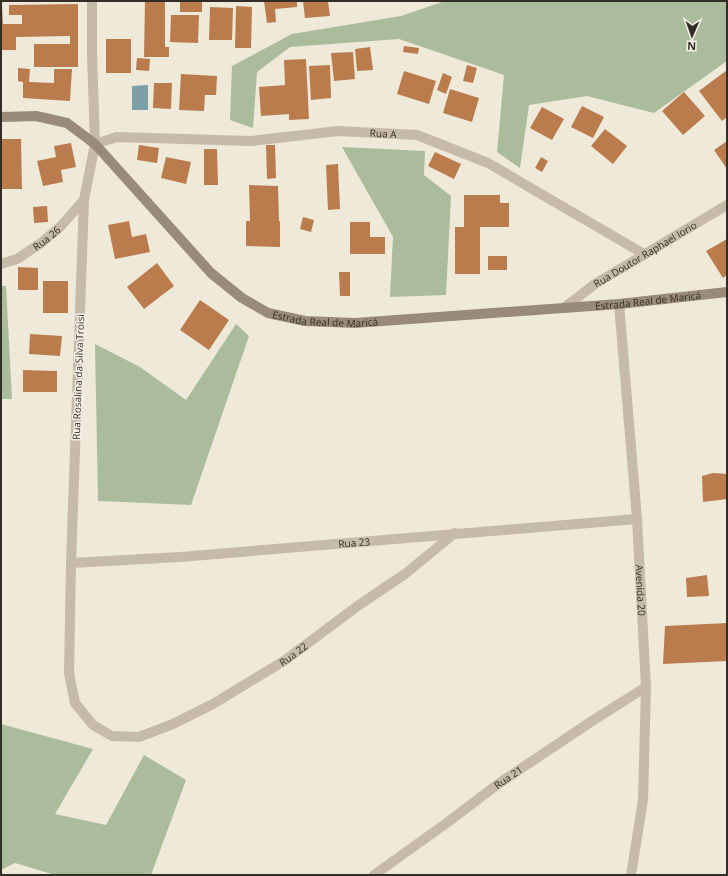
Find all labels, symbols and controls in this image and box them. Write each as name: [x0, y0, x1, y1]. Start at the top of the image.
north arrow: [672, 16, 712, 56]
text: N: [687, 39, 696, 54]
street label: Rua A: [369, 126, 398, 141]
street label: Rua Doutor Raphael Iorio: [591, 218, 699, 290]
street label: Rua 26: [30, 222, 64, 254]
street label: Estrada Real de Maricá: [595, 288, 702, 313]
street label: Estrada Real de Maricá: [271, 307, 379, 330]
street label: Rua Rosalina da Silva Troisi: [69, 314, 87, 440]
street label: Rua 23: [338, 534, 371, 551]
street label: Avenida 20: [632, 564, 649, 616]
street label: Rua 22: [277, 639, 310, 669]
street label: Rua 21: [491, 763, 525, 792]

